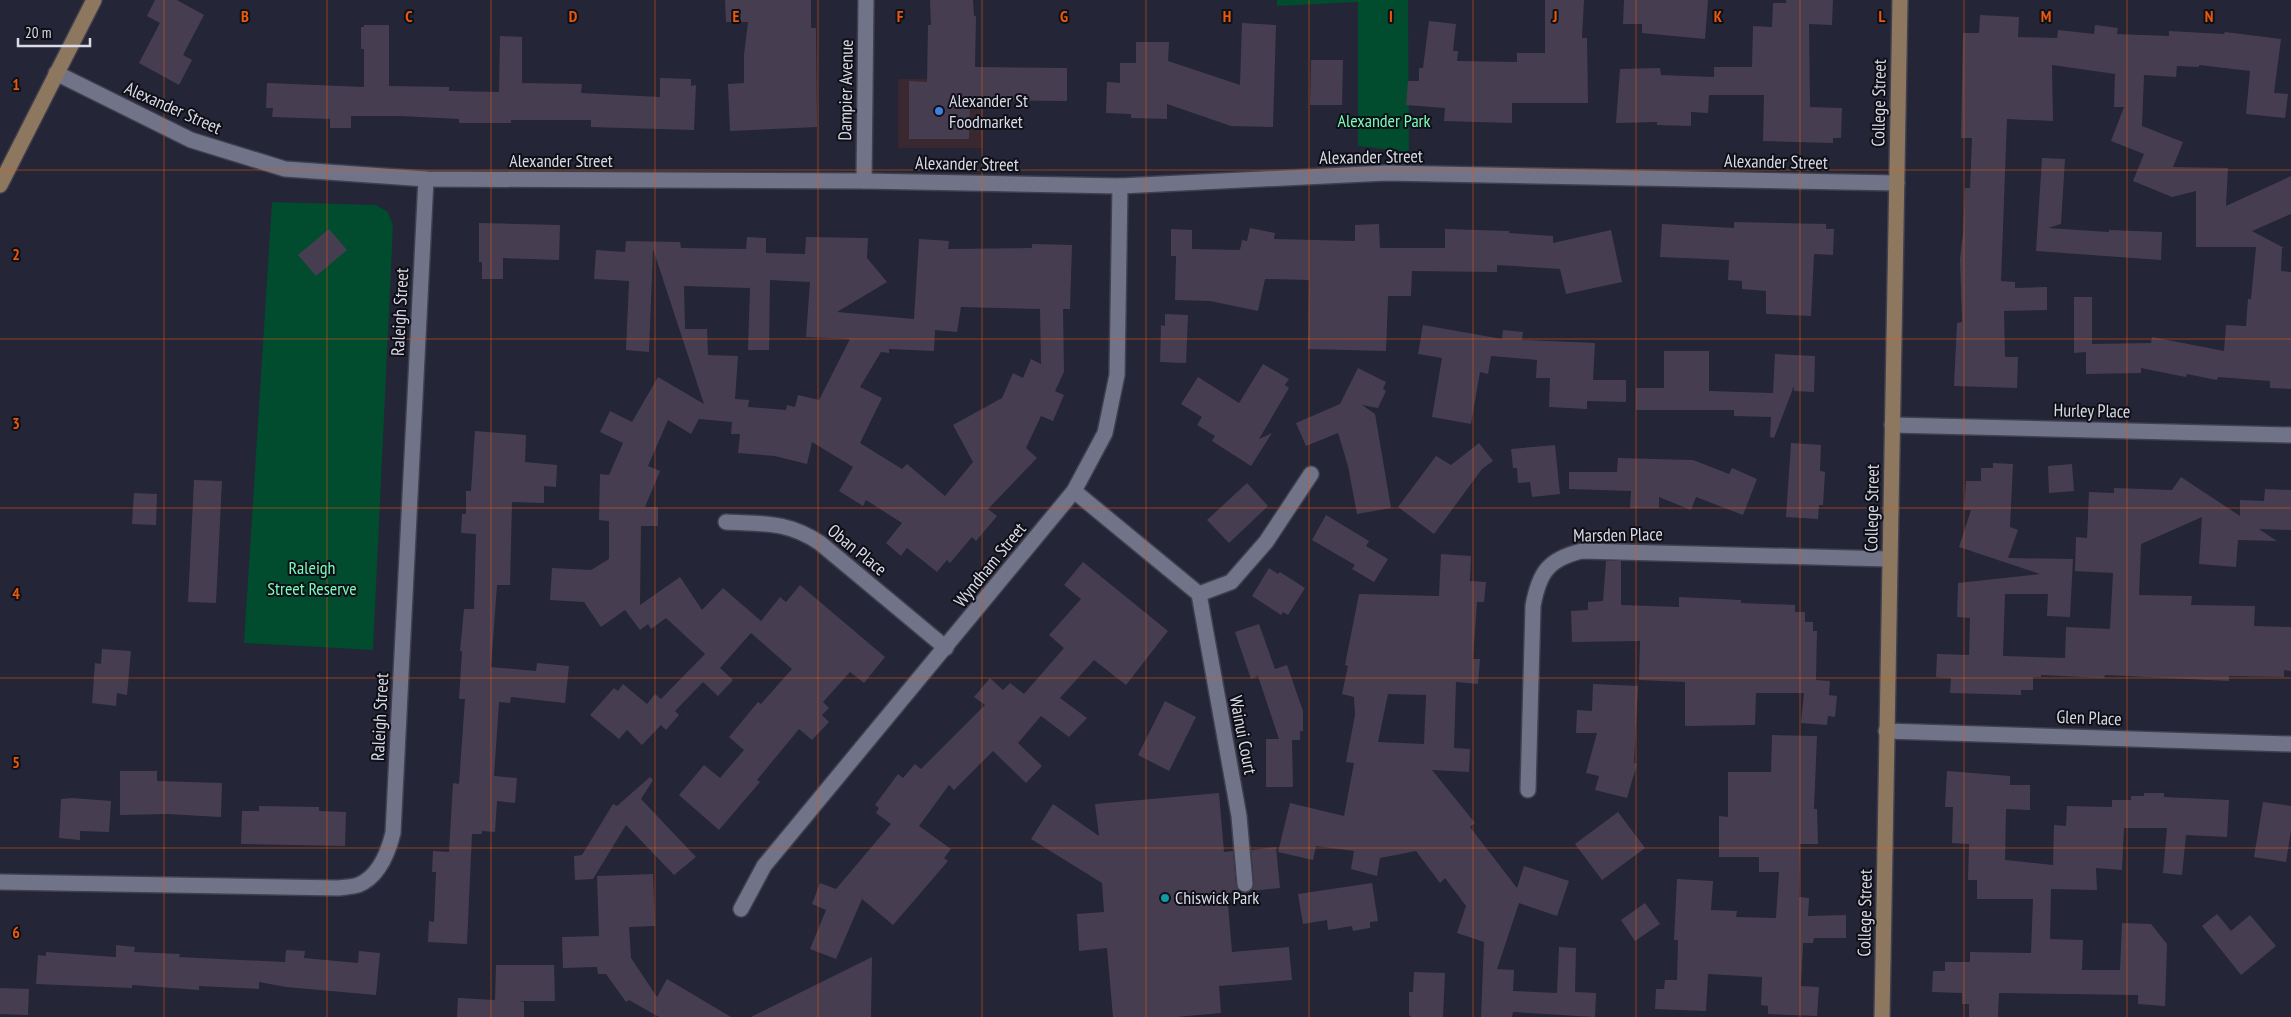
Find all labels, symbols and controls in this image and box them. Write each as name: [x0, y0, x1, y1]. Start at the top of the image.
text: B: [241, 6, 249, 26]
text: C: [405, 6, 413, 26]
text: D: [569, 6, 578, 26]
text: E: [733, 6, 740, 26]
text: F: [897, 6, 904, 26]
text: G: [1060, 6, 1068, 26]
text: H: [1223, 6, 1231, 26]
text: I: [1389, 6, 1393, 26]
text: J: [1552, 6, 1557, 26]
text: K: [1714, 6, 1723, 26]
text: L: [1879, 6, 1886, 26]
text: M: [2041, 6, 2051, 26]
text: N: [2205, 6, 2213, 26]
scale bar: [18, 15, 90, 47]
text: 20 m: [25, 23, 51, 42]
street label: Dampier Avenue: [833, 39, 858, 141]
street label: College Street: [1866, 59, 1891, 147]
text: 1: [12, 74, 20, 94]
street label: Alexander Street: [121, 76, 225, 139]
place label: Alexander St Foodmarket: [949, 89, 1028, 133]
marker: Alexander St Foodmarket: [933, 105, 945, 117]
park label: Alexander Park: [1337, 109, 1431, 132]
street label: Alexander Street: [1319, 144, 1423, 169]
street label: Alexander Street: [509, 149, 613, 172]
street label: Alexander Street: [1724, 149, 1828, 174]
street label: Alexander Street: [915, 151, 1019, 176]
text: 2: [12, 244, 20, 264]
street label: Raleigh Street: [386, 267, 413, 357]
street label: Hurley Place: [2053, 398, 2131, 423]
text: 3: [12, 413, 20, 433]
street label: College Street: [1859, 464, 1884, 552]
street label: Wyndham Street: [948, 518, 1031, 612]
street label: Oban Place: [823, 519, 892, 580]
street label: Marsden Place: [1573, 522, 1663, 547]
park label: Raleigh Street Reserve: [267, 556, 357, 600]
text: 4: [12, 583, 20, 603]
street label: Raleigh Street: [366, 672, 393, 762]
street label: Wainui Court: [1225, 694, 1262, 776]
street label: Glen Place: [2056, 705, 2122, 730]
text: 5: [12, 752, 20, 772]
street label: College Street: [1852, 869, 1877, 957]
place label: Chiswick Park: [1175, 886, 1259, 909]
marker: Chiswick Park: [1159, 892, 1171, 904]
text: 6: [12, 922, 20, 942]

